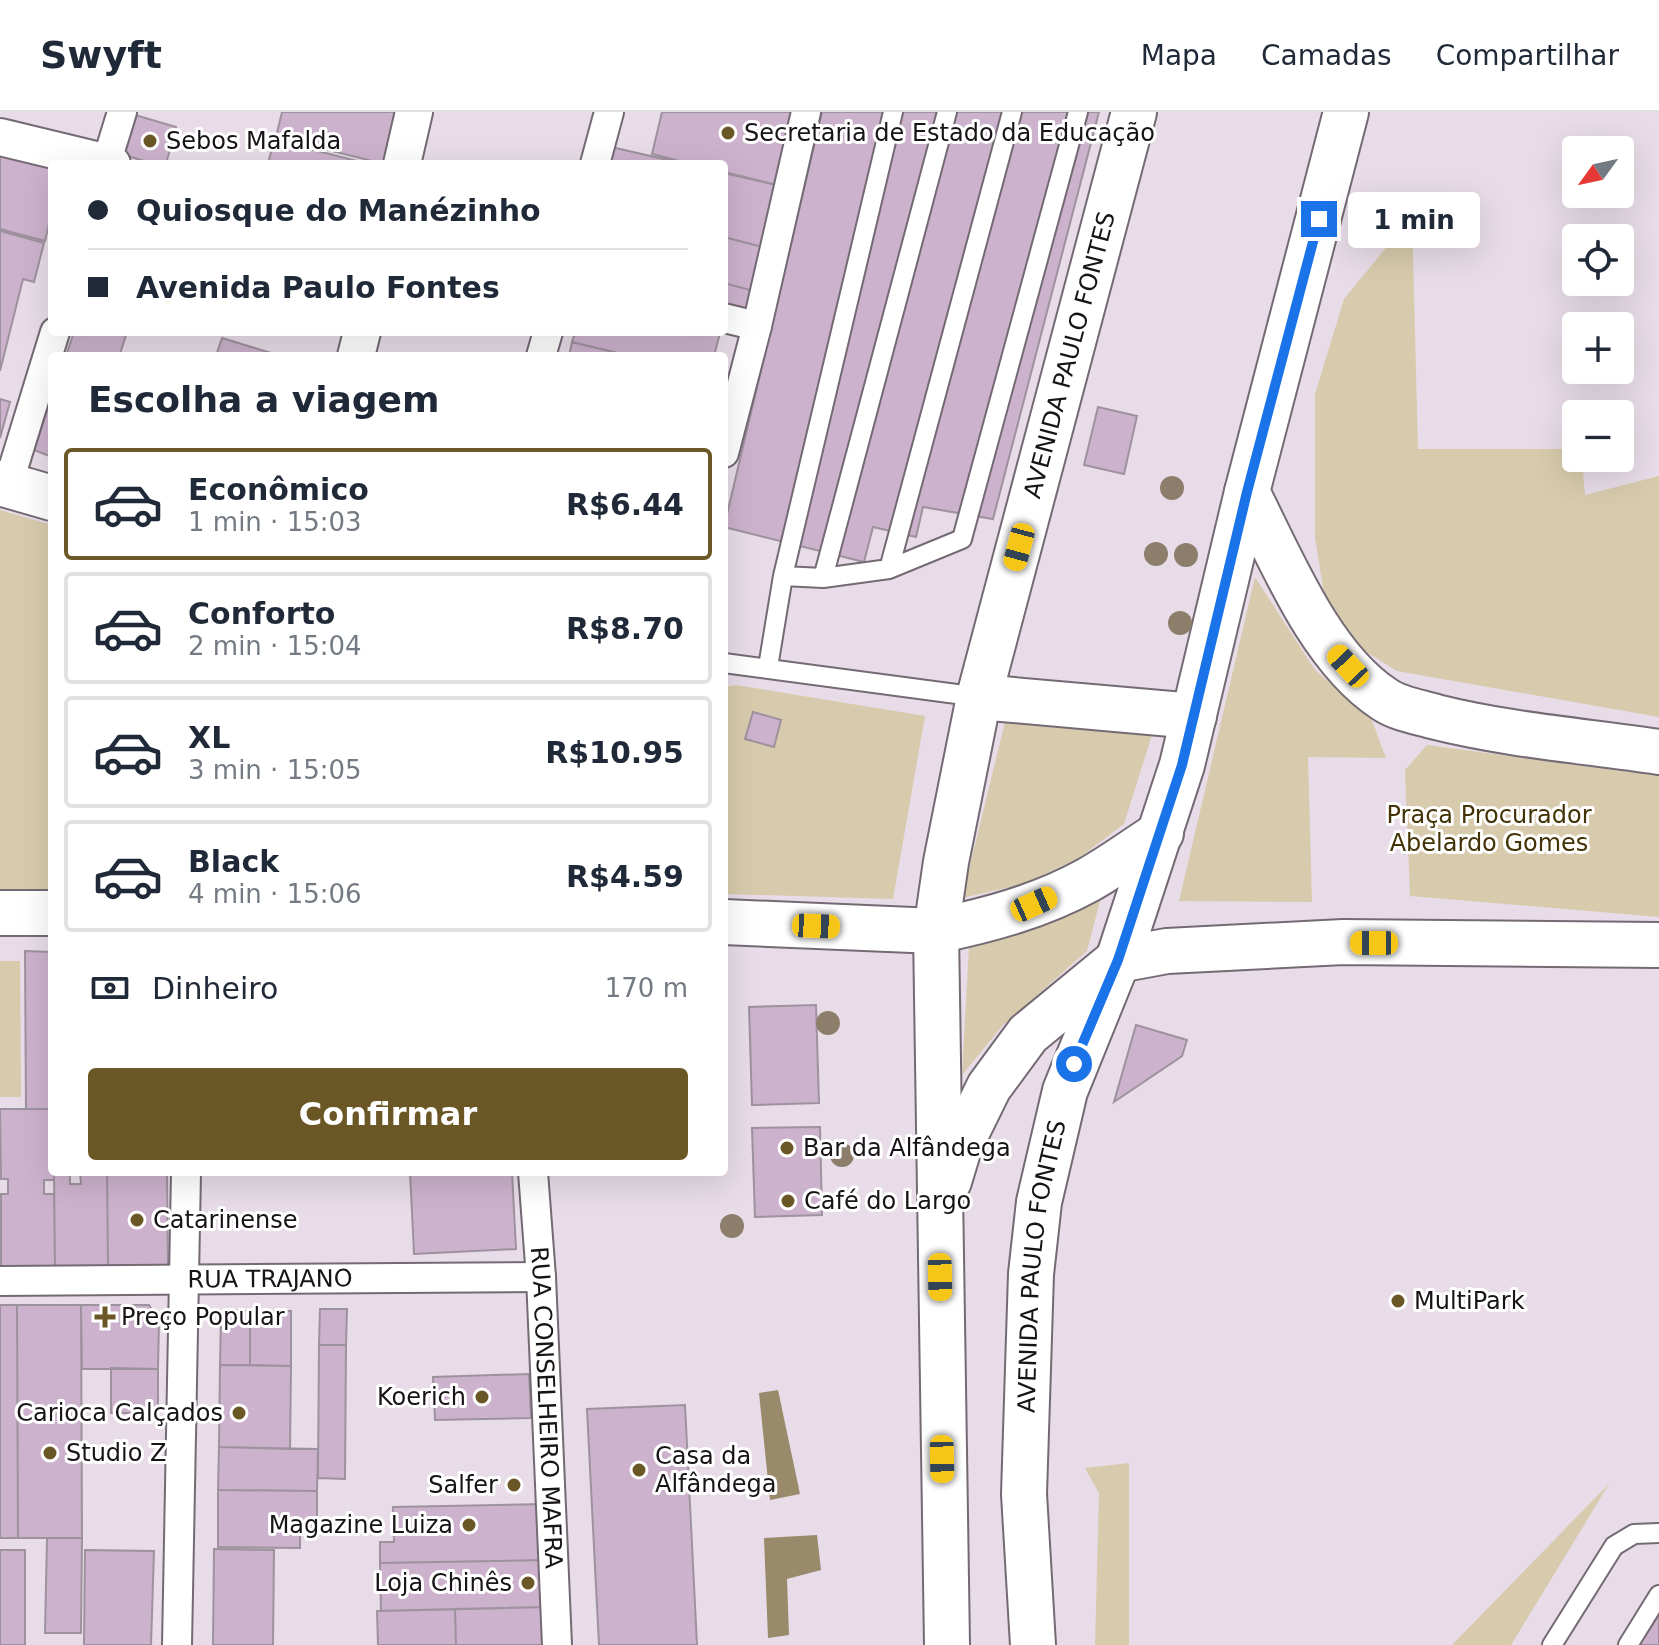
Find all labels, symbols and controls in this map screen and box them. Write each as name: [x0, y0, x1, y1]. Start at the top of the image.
text: Swyft: [40, 33, 162, 77]
text: Mapa: [1141, 39, 1217, 72]
text: Camadas: [1261, 39, 1392, 72]
text: Compartilhar: [1436, 39, 1619, 72]
place label: Secretaria de Estado da Educação: [744, 119, 1155, 147]
marker: Secretaria de Estado da Educação: [719, 124, 737, 142]
place label: Sebos Mafalda: [166, 127, 341, 155]
marker: Sebos Mafalda: [141, 132, 159, 150]
north arrow: [1562, 136, 1634, 208]
map controls: [1562, 136, 1634, 472]
callout: 1 min: [1347, 191, 1479, 247]
text: Quiosque do Manézinho: [136, 193, 541, 228]
route end: [1301, 201, 1337, 237]
text: 1 min: [1373, 205, 1455, 235]
street label: AVENIDA PAULO FONTES: [1018, 209, 1121, 501]
button: locate: [1562, 224, 1634, 296]
text: Avenida Paulo Fontes: [136, 270, 500, 305]
button: +: [1562, 312, 1634, 384]
text: Escolha a viagem: [88, 379, 440, 420]
button: −: [1562, 400, 1634, 472]
icon: car: [92, 468, 164, 540]
text: Econômico: [188, 472, 369, 507]
text: R$6.44: [566, 487, 684, 522]
text: 1 min · 15:03: [188, 507, 362, 537]
car: [1001, 521, 1037, 573]
icon: car: [92, 592, 164, 664]
text: Conforto: [188, 596, 335, 631]
text: R$8.70: [566, 611, 684, 646]
text: 2 min · 15:04: [188, 631, 362, 661]
car: [1323, 640, 1373, 692]
icon: car: [92, 716, 164, 788]
text: XL: [188, 720, 230, 755]
text: R$10.95: [545, 735, 684, 770]
text: 3 min · 15:05: [188, 755, 362, 785]
park label: Praça Procurador Abelardo Gomes: [1387, 801, 1592, 857]
icon: car: [92, 840, 164, 912]
text: Black: [188, 844, 279, 879]
text: R$4.59: [566, 859, 684, 894]
text: 4 min · 15:06: [188, 879, 362, 909]
car: [1007, 883, 1061, 925]
car: [792, 913, 840, 939]
car: [1350, 931, 1398, 955]
icon: cash: [88, 966, 132, 1010]
text: Dinheiro: [152, 971, 278, 1006]
text: 170 m: [605, 973, 688, 1003]
route start: [1056, 1046, 1092, 1082]
button: Confirmar: [88, 1068, 688, 1160]
street label: AVENIDA PAULO FONTES: [1013, 1117, 1072, 1413]
place label: Bar da Alfândega: [803, 1134, 1011, 1162]
marker: Bar da Alfândega: [778, 1139, 796, 1157]
place label: Café do Largo: [804, 1187, 971, 1215]
marker: Café do Largo: [779, 1192, 797, 1210]
place label: Catarinense: [153, 1206, 298, 1234]
marker: Catarinense: [128, 1211, 146, 1229]
street label: RUA CONSELHEIRO MAFRA: [525, 1246, 568, 1570]
car: [928, 1253, 952, 1301]
street label: RUA TRAJANO: [187, 1264, 353, 1294]
place label: MultiPark: [1414, 1287, 1525, 1315]
marker: MultiPark: [1389, 1292, 1407, 1310]
place label: Preço Popular: [121, 1303, 285, 1331]
marker: Preço Popular: [96, 1308, 114, 1326]
place label: Koerich: [377, 1383, 466, 1411]
marker: Koerich: [473, 1388, 491, 1406]
place label: Carioca Calçados: [16, 1399, 223, 1427]
marker: Carioca Calçados: [230, 1404, 248, 1422]
car: [930, 1435, 954, 1483]
place label: Studio Z: [66, 1439, 167, 1467]
place label: Casa da Alfândega: [655, 1442, 776, 1498]
marker: Studio Z: [41, 1444, 59, 1462]
marker: Casa da Alfândega: [630, 1461, 648, 1479]
place label: Salfer: [428, 1471, 498, 1499]
marker: Salfer: [505, 1476, 523, 1494]
place label: Magazine Luiza: [269, 1511, 453, 1539]
marker: Magazine Luiza: [460, 1516, 478, 1534]
place label: Loja Chinês: [374, 1569, 512, 1597]
marker: Loja Chinês: [519, 1574, 537, 1592]

